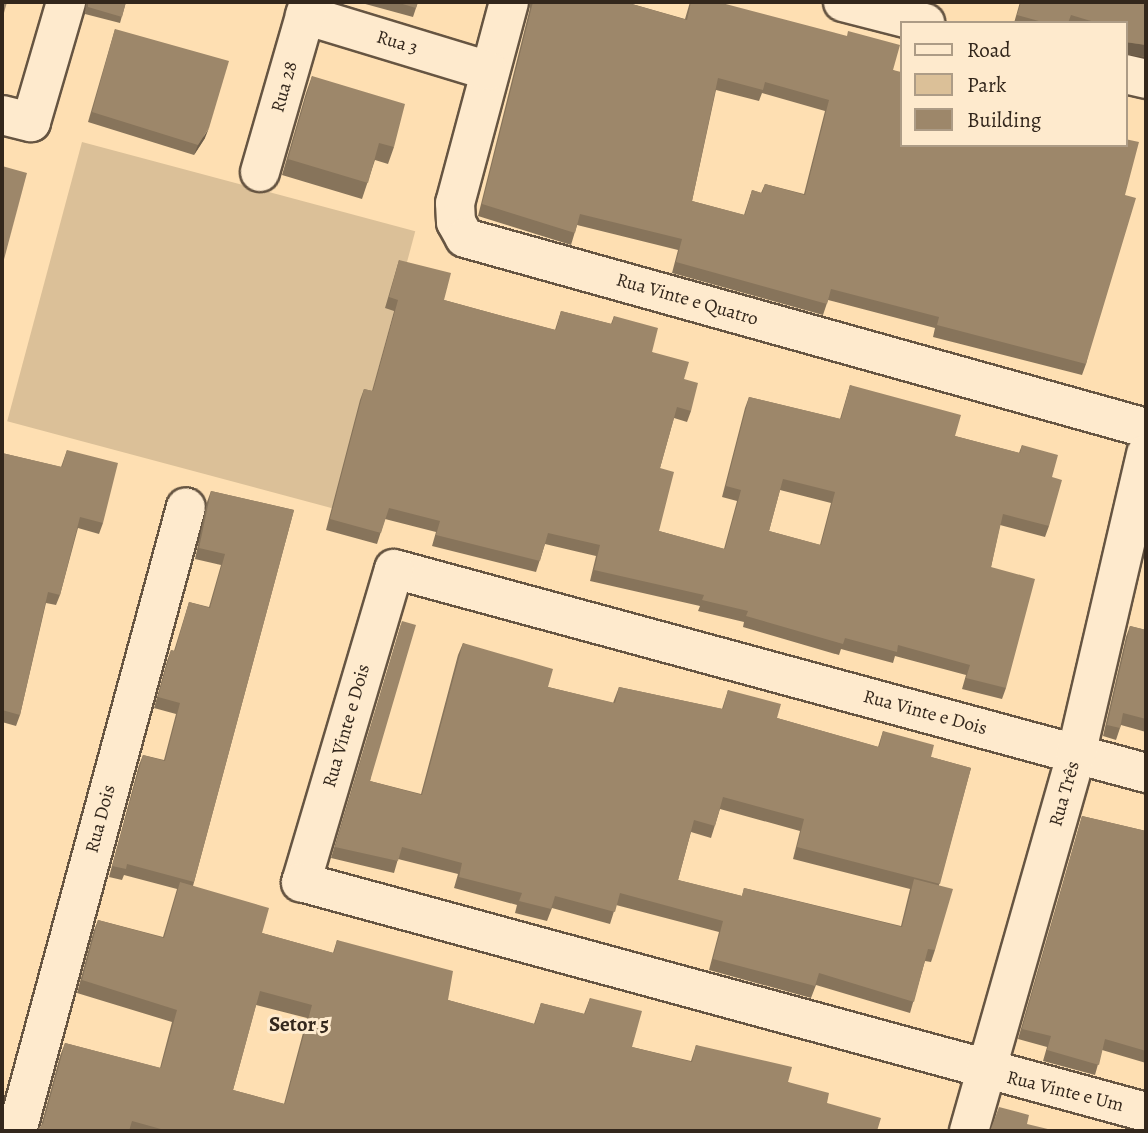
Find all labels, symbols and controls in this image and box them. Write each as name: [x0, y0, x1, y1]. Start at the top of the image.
legend: [900, 21, 1127, 147]
street label: Rua 3: [374, 26, 420, 60]
text: Road: [967, 36, 1011, 64]
street label: Rua 28: [267, 59, 303, 115]
text: Park: [967, 71, 1006, 99]
text: Building: [967, 106, 1041, 134]
street label: Rua Vinte e Quatro: [613, 269, 761, 331]
street label: Rua Vinte e Dois: [319, 662, 375, 790]
street label: Rua Vinte e Dois: [861, 686, 989, 740]
street label: Rua Três: [1045, 759, 1085, 829]
street label: Rua Dois: [81, 782, 121, 856]
district label: Setor 5: [269, 1011, 329, 1037]
street label: Rua Vinte e Um: [1004, 1066, 1126, 1118]

